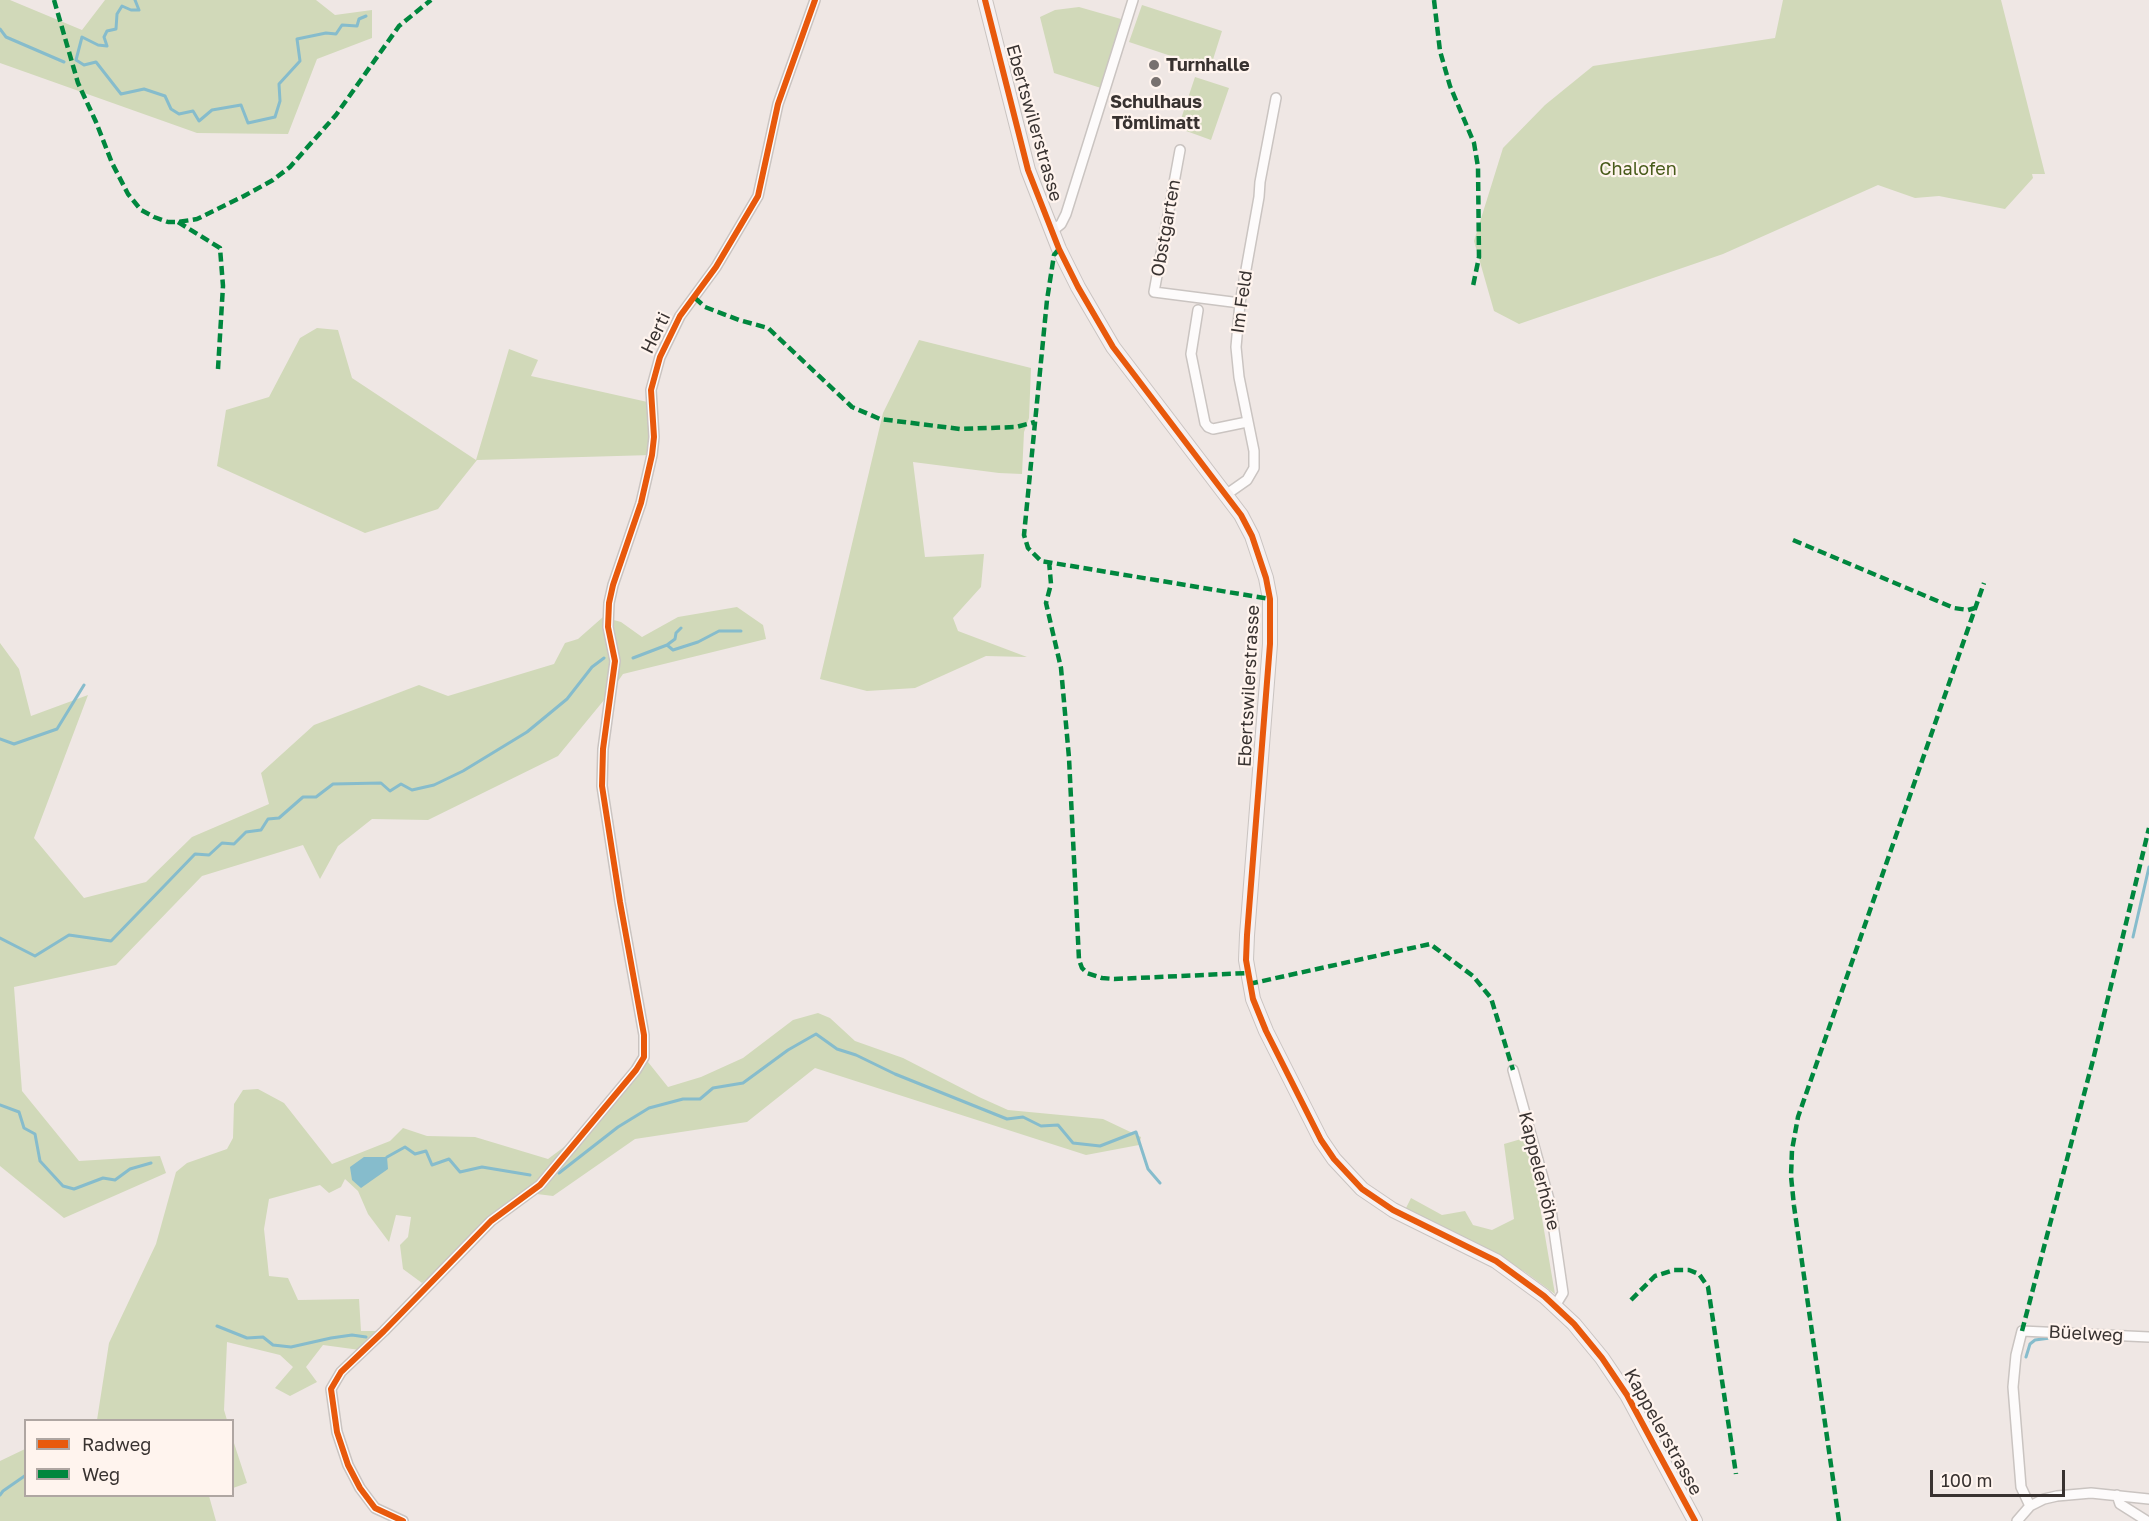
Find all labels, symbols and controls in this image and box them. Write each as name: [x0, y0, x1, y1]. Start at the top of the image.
street label: Ebertswilerstrasse: [1001, 42, 1067, 204]
place label: Turnhalle: [1166, 54, 1250, 76]
marker: Turnhalle: [1147, 58, 1161, 72]
marker: Schulhaus Tömlimatt: [1149, 75, 1163, 89]
place label: Schulhaus Tömlimatt: [1110, 91, 1202, 134]
park label: Chalofen: [1599, 158, 1677, 180]
street label: Obstgarten: [1147, 178, 1185, 278]
street label: Im Feld: [1227, 269, 1257, 335]
street label: Herti: [637, 309, 675, 357]
street label: Ebertswilerstrasse: [1234, 604, 1264, 768]
street label: Kappelerhöhe: [1514, 1109, 1564, 1233]
street label: Büelweg: [2048, 1321, 2124, 1347]
street label: Kappelerstrasse: [1619, 1365, 1707, 1499]
legend: [24, 1419, 234, 1497]
text: Radweg: [82, 1433, 151, 1455]
scale bar: [1933, 1458, 2068, 1496]
text: Weg: [82, 1463, 120, 1485]
text: 100 m: [1941, 1469, 1992, 1491]

